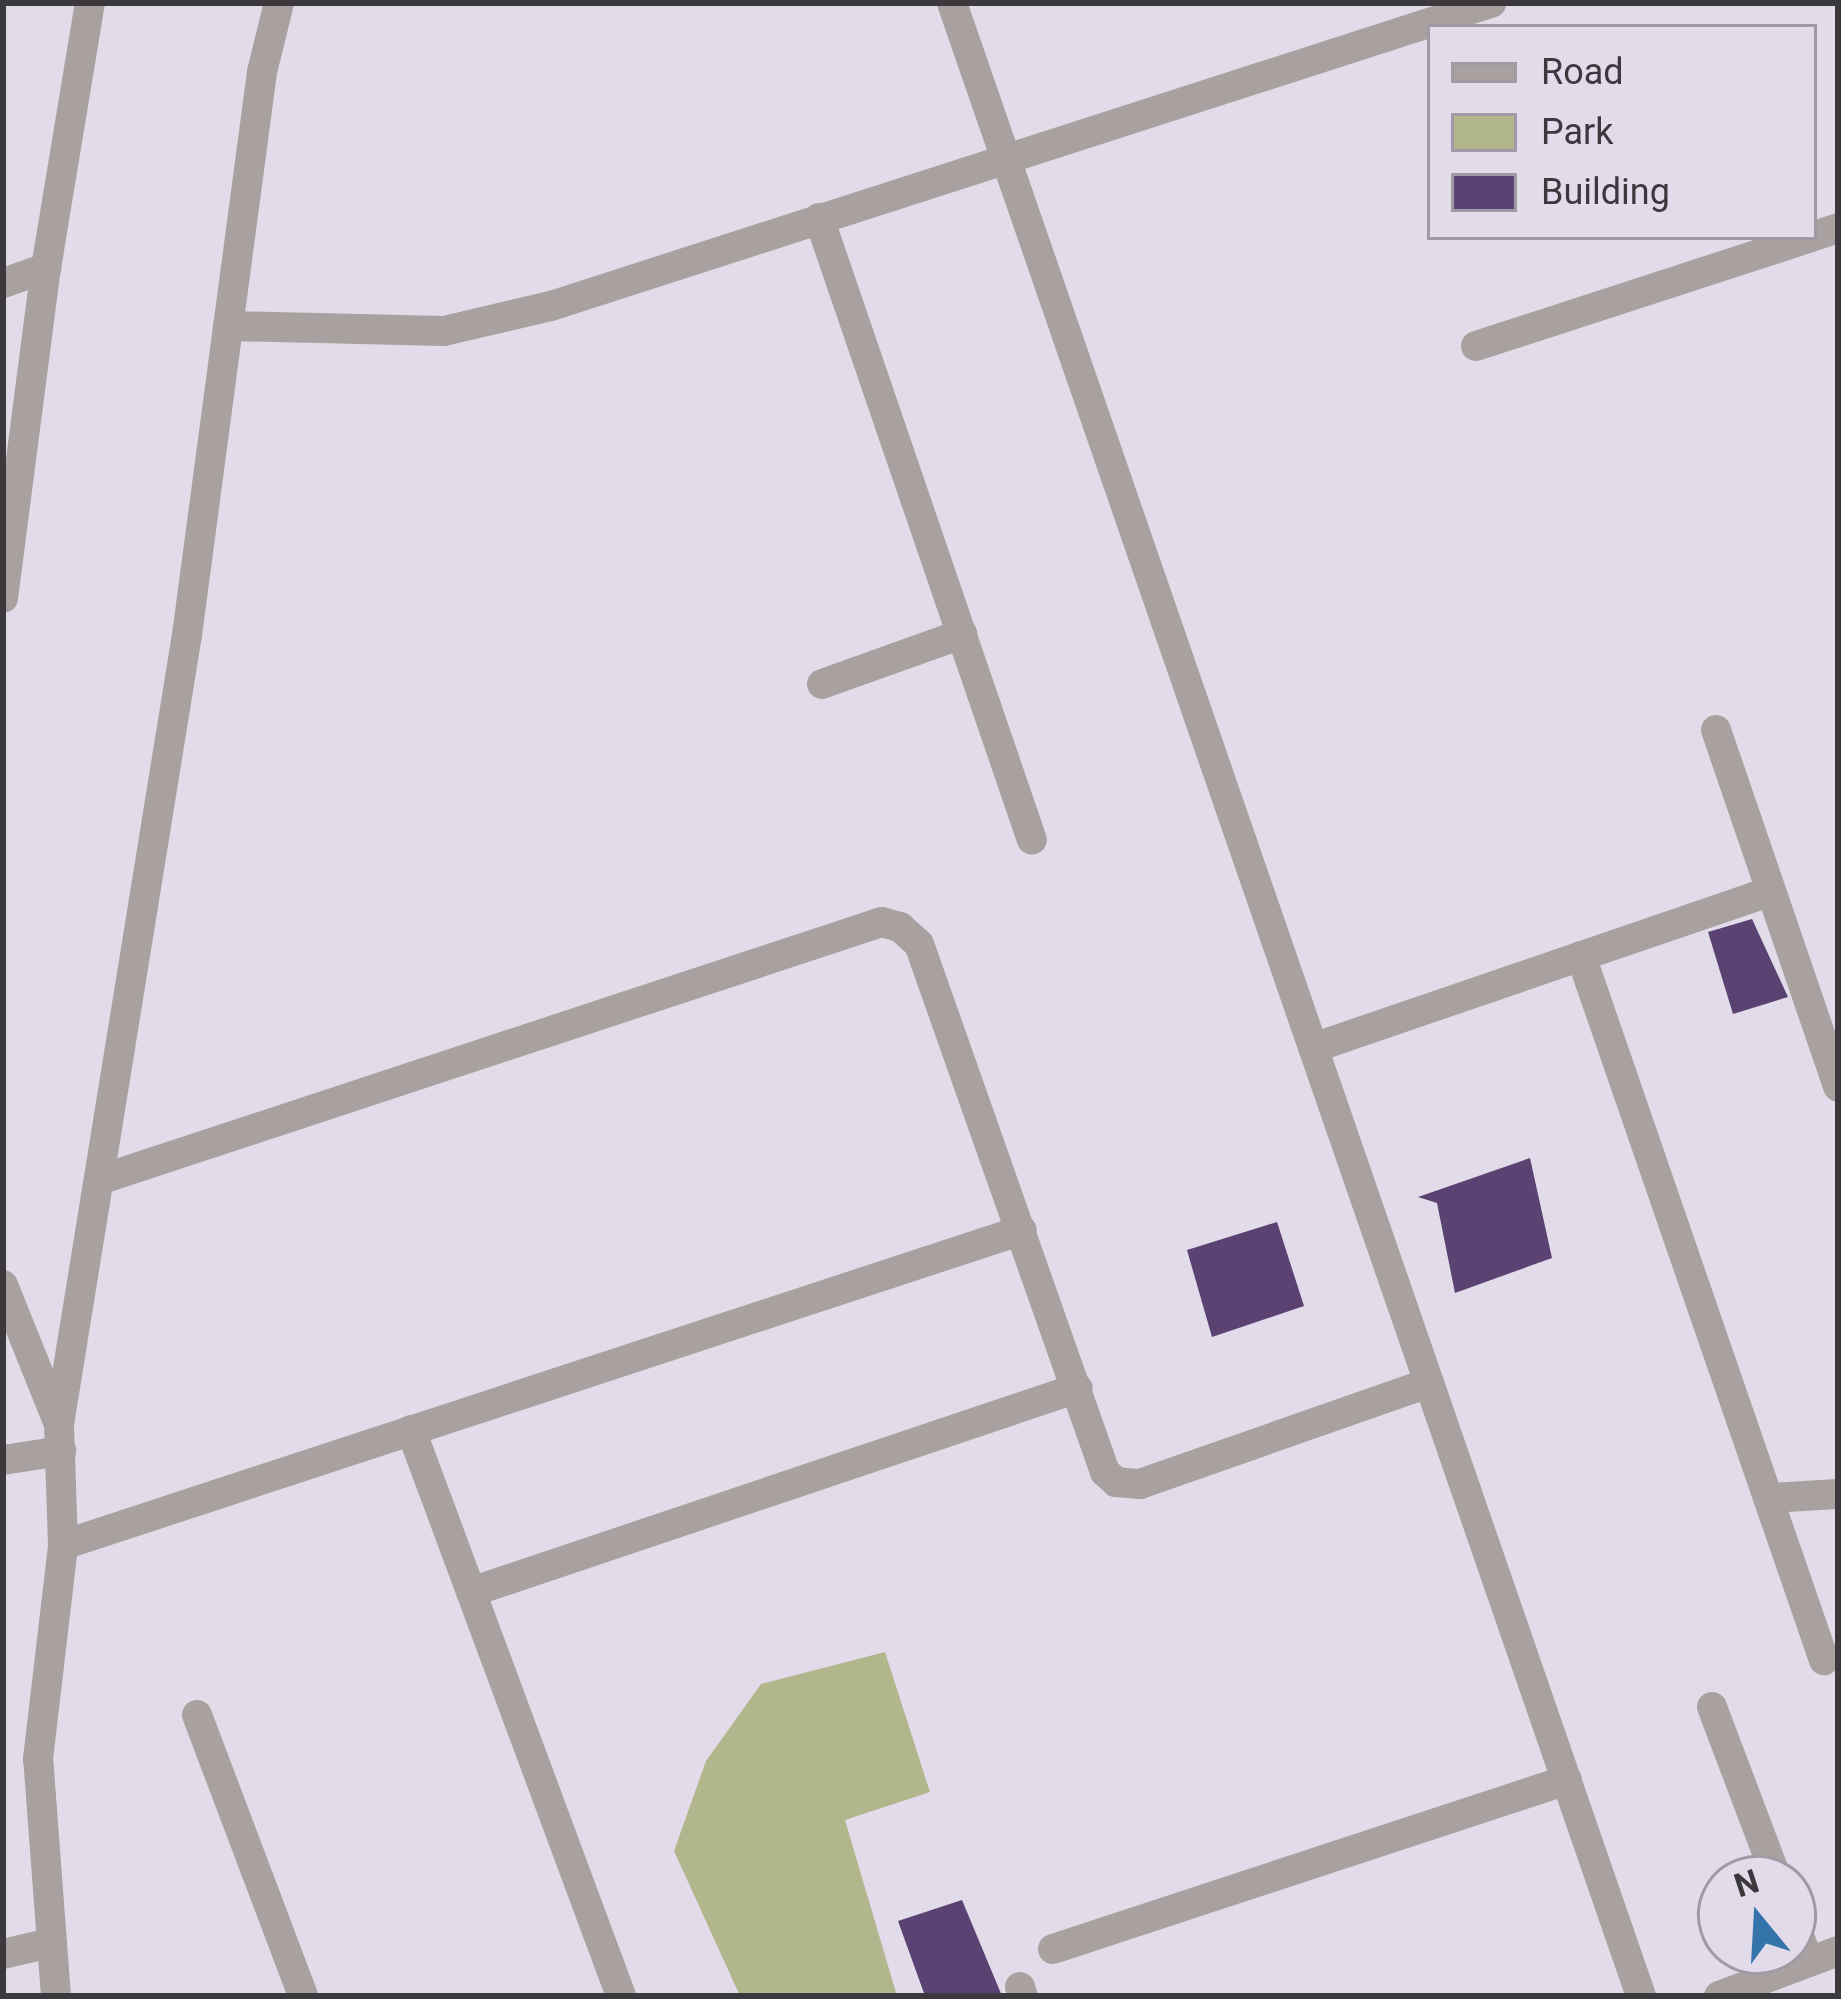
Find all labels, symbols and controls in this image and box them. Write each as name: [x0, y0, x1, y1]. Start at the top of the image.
legend: [1427, 24, 1817, 240]
text: Road: [1541, 51, 1624, 93]
text: Park: [1541, 111, 1614, 153]
text: Building: [1541, 171, 1670, 213]
north arrow: [1697, 1855, 1817, 1975]
text: N: [1730, 1861, 1764, 1905]

